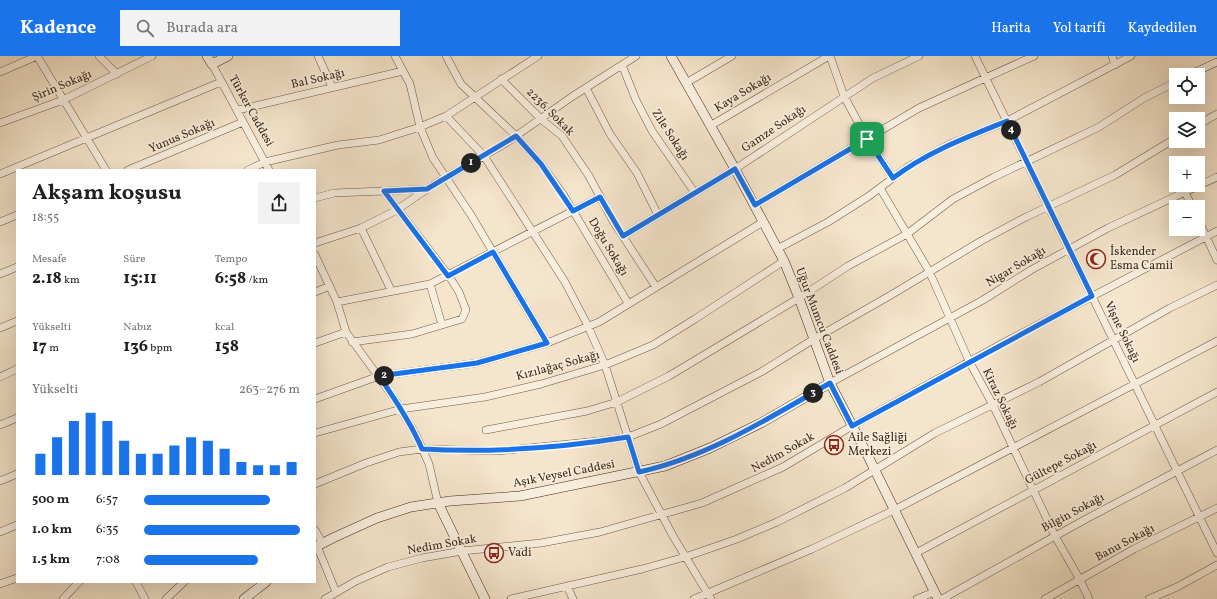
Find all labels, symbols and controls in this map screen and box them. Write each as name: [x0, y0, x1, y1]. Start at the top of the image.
search box: [120, 10, 400, 46]
text: Kadence: [20, 15, 96, 41]
icon: search: [134, 17, 156, 39]
text: Burada ara: [166, 18, 238, 39]
text: Harita: [991, 19, 1031, 38]
text: Yol tarifi: [1053, 19, 1106, 38]
text: Kaydedilen: [1128, 19, 1197, 38]
street label: Bal Sokağı: [290, 65, 347, 93]
street label: Şirin Sokağı: [30, 66, 95, 106]
map controls: [1169, 68, 1205, 236]
button: locate: [1169, 68, 1205, 104]
street label: Kaya Sokağı: [712, 70, 775, 116]
street label: Türker Caddesi: [225, 72, 277, 150]
street label: 2236. Sokak: [522, 84, 578, 140]
street label: Gamze Sokağı: [739, 101, 810, 156]
street label: Zile Sokağı: [647, 106, 693, 164]
button: layers: [1169, 112, 1205, 148]
street label: Yunus Sokağı: [146, 115, 218, 157]
pin: 4: [1001, 120, 1021, 140]
pin: [850, 122, 884, 156]
text: 4: [1008, 122, 1014, 137]
icon: arrive: [856, 128, 878, 150]
pin: 1: [461, 153, 481, 173]
text: 1: [469, 155, 473, 170]
button: +: [1169, 156, 1205, 192]
text: Akşam koşusu: [32, 178, 182, 209]
button: share: [258, 182, 300, 224]
button: −: [1169, 200, 1205, 236]
text: 18:55: [32, 209, 59, 227]
street label: Doğu Sokağı: [584, 215, 632, 280]
street label: Nigar Sokağı: [983, 243, 1049, 291]
place label: İskender Esma Camii: [1110, 244, 1173, 274]
mosque icon: İskender Esma Camii: [1085, 248, 1107, 270]
text: Mesafe: [32, 252, 66, 267]
text: Süre: [123, 252, 145, 267]
text: Tempo: [215, 252, 247, 267]
street label: Uğur Mumcu Caddesi: [791, 265, 847, 377]
text: 2.18: [32, 267, 62, 290]
text: 15:11: [123, 267, 157, 290]
text: 6:58: [215, 267, 246, 290]
text: km: [62, 273, 80, 288]
text: /km: [246, 273, 268, 288]
street label: Vişne Sokağı: [1100, 299, 1144, 366]
text: Yükselti: [32, 320, 71, 335]
text: Nabız: [123, 320, 152, 335]
text: kcal: [215, 320, 234, 335]
text: 17: [32, 335, 47, 358]
text: 136: [123, 335, 148, 358]
text: 158: [215, 335, 239, 358]
text: m: [47, 341, 59, 356]
text: bpm: [148, 341, 172, 356]
street label: Kızılağaç Sokağı: [514, 347, 602, 385]
pin: 2: [374, 366, 394, 386]
street label: Kiraz Sokağı: [978, 366, 1022, 433]
text: 2: [381, 368, 387, 383]
text: Yükselti: [32, 381, 78, 399]
text: 263–276 m: [239, 381, 300, 399]
pin: 3: [803, 383, 823, 403]
text: 3: [810, 385, 816, 400]
street label: Nedim Sokak: [749, 429, 818, 477]
place label: Aile Sağliği Merkezi: [848, 430, 908, 460]
bus stop icon: Aile Sağliği Merkezi: [823, 434, 845, 456]
street label: Gültepe Sokağı: [1022, 437, 1100, 489]
street label: Aşık Veysel Caddesi: [512, 456, 617, 492]
street label: Bilgin Sokağı: [1039, 490, 1108, 536]
text: 500 m: [32, 491, 69, 509]
text: 6:57: [96, 491, 118, 509]
text: 1.0 km: [32, 521, 72, 539]
text: 6:35: [96, 521, 119, 539]
street label: Banu Sokağı: [1093, 521, 1158, 565]
street label: Nedim Sokak: [406, 531, 478, 559]
bus stop icon: Vadi: [483, 542, 505, 564]
place label: Vadi: [508, 545, 532, 561]
text: 1.5 km: [32, 551, 70, 569]
text: 7:08: [96, 551, 120, 569]

